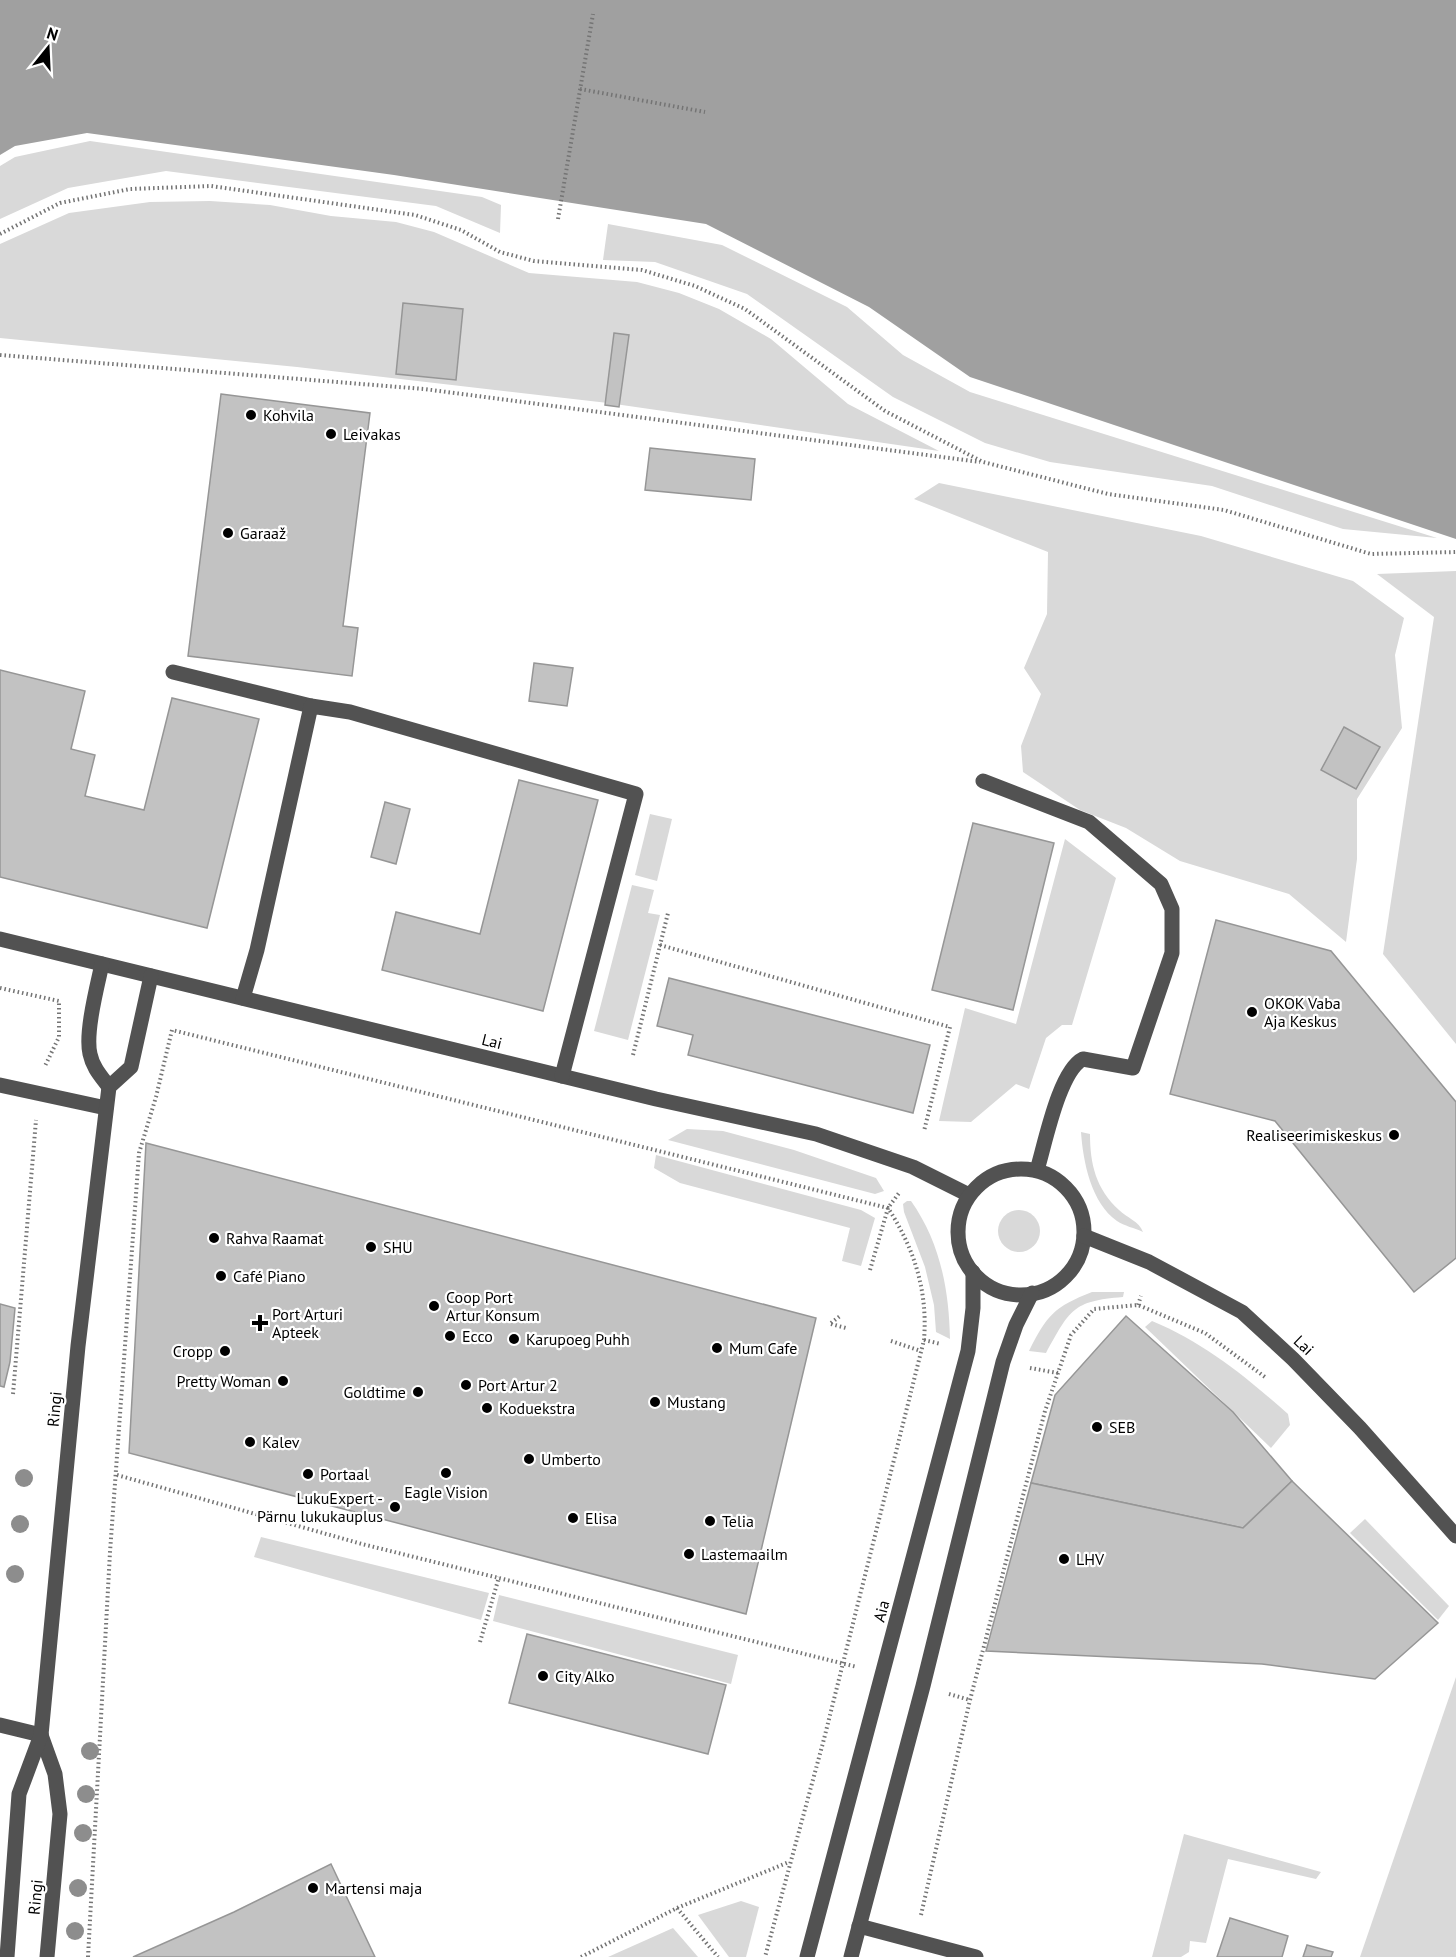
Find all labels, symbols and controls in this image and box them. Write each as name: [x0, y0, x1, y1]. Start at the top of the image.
north arrow: [18, 18, 78, 78]
text: N: [45, 23, 61, 45]
place label: Kohvila: [263, 405, 314, 425]
marker: Kohvila: [244, 408, 258, 422]
place label: Leivakas: [343, 424, 401, 444]
marker: Leivakas: [324, 427, 338, 441]
place label: Garaaž: [240, 523, 286, 543]
marker: Garaaž: [221, 526, 235, 540]
place label: OKOK Vaba Aja Keskus: [1264, 993, 1341, 1031]
marker: OKOK Vaba Aja Keskus: [1245, 1005, 1259, 1019]
street label: Lai: [480, 1029, 504, 1053]
place label: Realiseerimiskeskus: [1246, 1125, 1382, 1145]
marker: Realiseerimiskeskus: [1387, 1128, 1401, 1142]
place label: Rahva Raamat: [226, 1228, 324, 1248]
marker: Rahva Raamat: [207, 1231, 221, 1245]
place label: SHU: [383, 1237, 413, 1257]
marker: SHU: [364, 1240, 378, 1254]
place label: Café Piano: [233, 1266, 306, 1286]
marker: Café Piano: [214, 1269, 228, 1283]
place label: Coop Port Artur Konsum: [446, 1287, 540, 1325]
marker: Coop Port Artur Konsum: [427, 1299, 441, 1313]
place label: Port Arturi Apteek: [272, 1304, 343, 1342]
marker: Port Arturi Apteek: [253, 1316, 267, 1330]
place label: Ecco: [462, 1326, 493, 1346]
marker: Ecco: [443, 1329, 457, 1343]
place label: Karupoeg Puhh: [526, 1329, 630, 1349]
street label: Lai: [1290, 1331, 1318, 1359]
marker: Karupoeg Puhh: [507, 1332, 521, 1346]
place label: Mum Cafe: [729, 1338, 797, 1358]
place label: Cropp: [173, 1341, 213, 1361]
marker: Mum Cafe: [710, 1341, 724, 1355]
marker: Cropp: [218, 1344, 232, 1358]
place label: Pretty Woman: [177, 1371, 271, 1391]
marker: Pretty Woman: [276, 1374, 290, 1388]
place label: Port Artur 2: [478, 1375, 558, 1395]
marker: Port Artur 2: [459, 1378, 473, 1392]
place label: Goldtime: [344, 1382, 406, 1402]
marker: Goldtime: [411, 1385, 425, 1399]
street label: Ringi: [42, 1390, 66, 1428]
place label: Mustang: [667, 1392, 726, 1412]
marker: Mustang: [648, 1395, 662, 1409]
place label: Koduekstra: [499, 1398, 575, 1418]
marker: Koduekstra: [480, 1401, 494, 1415]
place label: SEB: [1109, 1417, 1135, 1437]
marker: SEB: [1090, 1420, 1104, 1434]
place label: Kalev: [262, 1432, 300, 1452]
marker: Kalev: [243, 1435, 257, 1449]
place label: Umberto: [541, 1449, 601, 1469]
marker: Umberto: [522, 1452, 536, 1466]
place label: Portaal: [320, 1464, 369, 1484]
marker: Eagle Vision: [439, 1466, 453, 1480]
marker: Portaal: [301, 1467, 315, 1481]
place label: Eagle Vision: [404, 1482, 488, 1502]
place label: LukuExpert - Pärnu lukukauplus: [257, 1488, 383, 1526]
marker: LukuExpert - Pärnu lukukauplus: [388, 1500, 402, 1514]
place label: Elisa: [585, 1508, 617, 1528]
marker: Elisa: [566, 1511, 580, 1525]
place label: Telia: [722, 1511, 754, 1531]
marker: Telia: [703, 1514, 717, 1528]
place label: Lastemaailm: [701, 1544, 788, 1564]
marker: Lastemaailm: [682, 1547, 696, 1561]
place label: LHV: [1076, 1549, 1105, 1569]
marker: LHV: [1057, 1552, 1071, 1566]
street label: Aia: [869, 1598, 893, 1624]
place label: City Alko: [555, 1666, 615, 1686]
marker: City Alko: [536, 1669, 550, 1683]
street label: Ringi: [23, 1878, 47, 1916]
place label: Martensi maja: [325, 1878, 422, 1898]
marker: Martensi maja: [306, 1881, 320, 1895]

